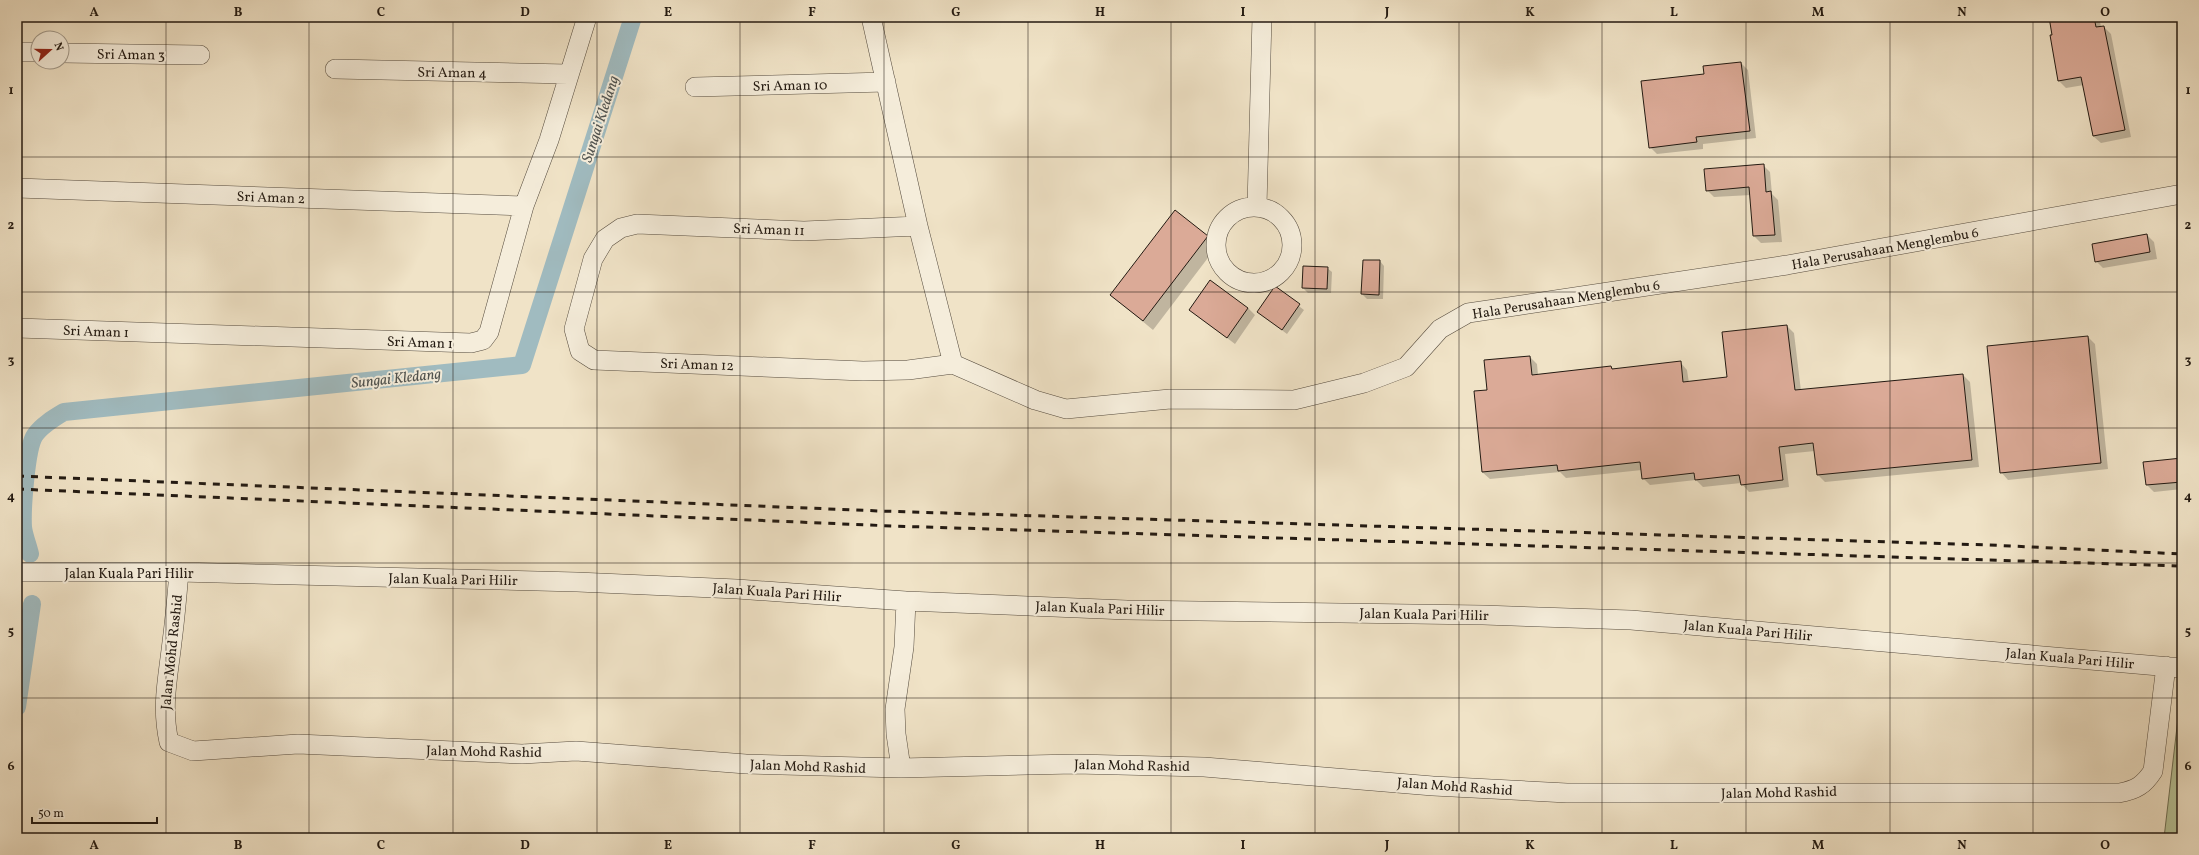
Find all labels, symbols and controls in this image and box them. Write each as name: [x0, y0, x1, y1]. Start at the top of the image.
text: A: [89, 4, 99, 22]
text: B: [234, 4, 243, 22]
text: C: [377, 4, 385, 22]
text: D: [520, 4, 530, 22]
text: E: [664, 4, 672, 22]
text: F: [808, 4, 816, 22]
text: G: [951, 4, 961, 22]
text: H: [1095, 4, 1105, 22]
text: I: [1241, 4, 1246, 22]
text: J: [1384, 4, 1390, 22]
text: K: [1525, 4, 1535, 22]
text: L: [1670, 4, 1678, 22]
text: M: [1812, 4, 1825, 22]
text: N: [1957, 4, 1967, 22]
text: O: [2100, 4, 2110, 22]
north arrow: [30, 30, 70, 70]
text: N: [50, 41, 66, 53]
street label: Sri Aman 3: [97, 45, 165, 66]
street label: Sri Aman 4: [417, 63, 487, 84]
water label: Sungai Kledang: [578, 73, 625, 166]
street label: Sri Aman 10: [752, 76, 828, 97]
text: 1: [8, 82, 14, 100]
text: 1: [2185, 82, 2191, 100]
street label: Sri Aman 2: [236, 188, 306, 209]
text: 2: [8, 217, 15, 235]
text: 2: [2185, 217, 2192, 235]
street label: Sri Aman 11: [733, 220, 805, 241]
street label: Hala Perusahaan Menglembu 6: [1790, 224, 1980, 275]
street label: Hala Perusahaan Menglembu 6: [1471, 276, 1661, 325]
street label: Sri Aman 1: [62, 322, 129, 343]
street label: Sri Aman 1: [386, 333, 453, 354]
text: 3: [8, 352, 15, 370]
text: 3: [2185, 352, 2192, 370]
street label: Sri Aman 12: [660, 355, 734, 376]
water label: Sungai Kledang: [350, 364, 442, 395]
text: 4: [7, 488, 15, 506]
text: 4: [2184, 488, 2192, 506]
street label: Jalan Kuala Pari Hilir: [64, 565, 194, 584]
street label: Jalan Kuala Pari Hilir: [388, 570, 518, 591]
street label: Jalan Kuala Pari Hilir: [712, 580, 842, 607]
street label: Jalan Mohd Rashid: [157, 593, 188, 711]
street label: Jalan Kuala Pari Hilir: [1035, 598, 1165, 621]
street label: Jalan Kuala Pari Hilir: [1359, 605, 1489, 626]
street label: Jalan Kuala Pari Hilir: [1683, 616, 1813, 647]
text: 5: [8, 623, 14, 641]
text: 5: [2185, 623, 2191, 641]
street label: Jalan Kuala Pari Hilir: [2005, 644, 2135, 675]
street label: Jalan Mohd Rashid: [426, 742, 542, 763]
street label: Jalan Mohd Rashid: [750, 756, 866, 779]
street label: Jalan Mohd Rashid: [1074, 756, 1190, 777]
text: 6: [7, 758, 15, 776]
text: 6: [2184, 758, 2192, 776]
street label: Jalan Mohd Rashid: [1396, 774, 1514, 801]
street label: Jalan Mohd Rashid: [1721, 783, 1837, 804]
scale bar: [32, 799, 157, 825]
text: 50 m: [38, 806, 64, 822]
text: A: [89, 837, 99, 855]
text: B: [234, 837, 243, 855]
text: C: [377, 837, 385, 855]
text: D: [520, 837, 530, 855]
text: E: [664, 837, 672, 855]
text: F: [808, 837, 816, 855]
text: G: [951, 837, 961, 855]
text: H: [1095, 837, 1105, 855]
text: I: [1241, 837, 1246, 855]
text: J: [1384, 837, 1390, 855]
text: K: [1525, 837, 1535, 855]
text: L: [1670, 837, 1678, 855]
text: M: [1812, 837, 1825, 855]
text: N: [1957, 837, 1967, 855]
text: O: [2100, 837, 2110, 855]

